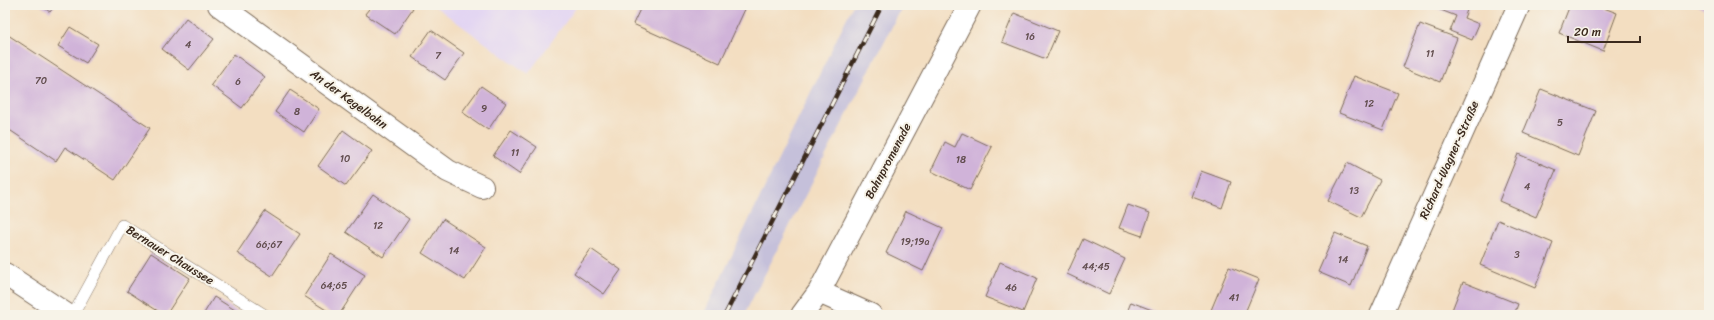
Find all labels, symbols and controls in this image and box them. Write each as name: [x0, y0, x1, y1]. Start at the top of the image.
scale bar: [1568, 18, 1640, 44]
text: 20 m: [1574, 21, 1601, 43]
house number: 16: [1025, 28, 1035, 46]
house number: 4: [185, 36, 191, 54]
house number: 11: [1426, 45, 1434, 63]
house number: 7: [435, 47, 442, 65]
street label: An der Kegelbahn: [305, 62, 393, 135]
house number: 70: [35, 72, 47, 90]
house number: 6: [235, 73, 241, 91]
house number: 12: [1364, 95, 1374, 113]
street label: Richard-Wagner-Straße: [1413, 97, 1485, 223]
house number: 9: [481, 100, 487, 118]
house number: 8: [294, 103, 300, 121]
house number: 5: [1557, 114, 1563, 132]
street label: Bahnpromenade: [859, 119, 917, 203]
house number: 11: [511, 144, 519, 162]
house number: 10: [340, 150, 350, 168]
house number: 18: [956, 151, 966, 169]
house number: 4: [1524, 178, 1530, 196]
house number: 13: [1349, 182, 1359, 200]
house number: 12: [373, 217, 383, 235]
street label: Bernauer Chaussee: [121, 219, 219, 291]
house number: 19;19a: [901, 233, 929, 251]
house number: 66;67: [256, 236, 283, 254]
house number: 14: [449, 242, 459, 260]
house number: 3: [1514, 246, 1520, 264]
house number: 14: [1338, 251, 1348, 269]
house number: 44;45: [1082, 258, 1110, 276]
house number: 64;65: [321, 277, 347, 295]
house number: 46: [1005, 279, 1017, 297]
house number: 41: [1229, 289, 1239, 307]

